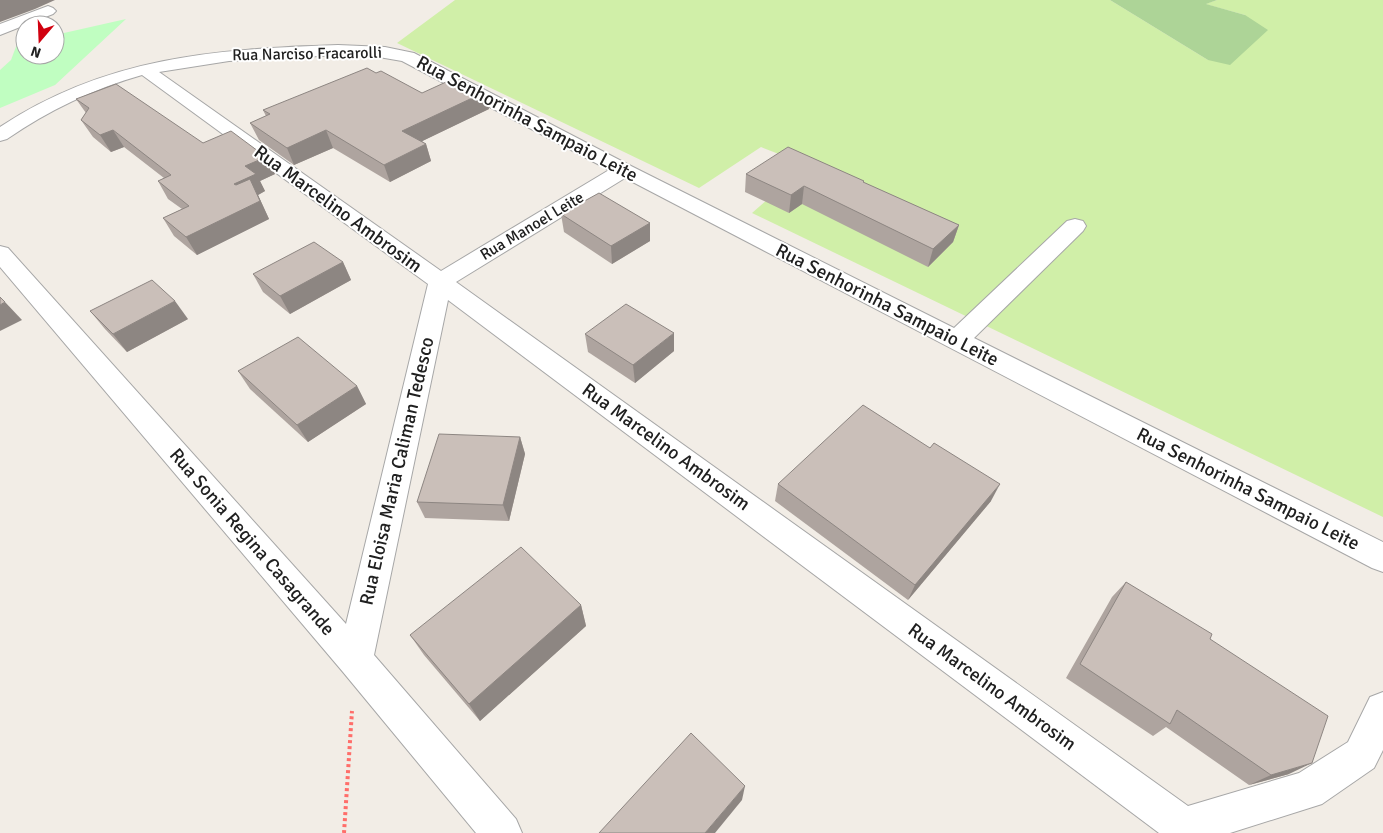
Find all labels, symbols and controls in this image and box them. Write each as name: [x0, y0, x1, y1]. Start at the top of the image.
north arrow: [15, 15, 65, 65]
text: N: [29, 42, 43, 61]
street label: Rua Narciso Fracarolli: [232, 43, 382, 65]
street label: Rua Senhorinha Sampaio Leite: [412, 50, 642, 188]
street label: Rua Marcelino Ambrosim: [249, 140, 427, 278]
street label: Rua Manoel Leite: [476, 187, 588, 265]
street label: Rua Senhorinha Sampaio Leite: [771, 238, 1003, 372]
street label: Rua Eloisa Maria Caliman Tedesco: [354, 334, 440, 607]
street label: Rua Marcelino Ambrosim: [577, 378, 755, 516]
street label: Rua Senhorinha Sampaio Leite: [1132, 422, 1364, 556]
street label: Rua Sonia Regina Casagrande: [164, 443, 340, 641]
street label: Rua Marcelino Ambrosim: [903, 618, 1081, 756]

